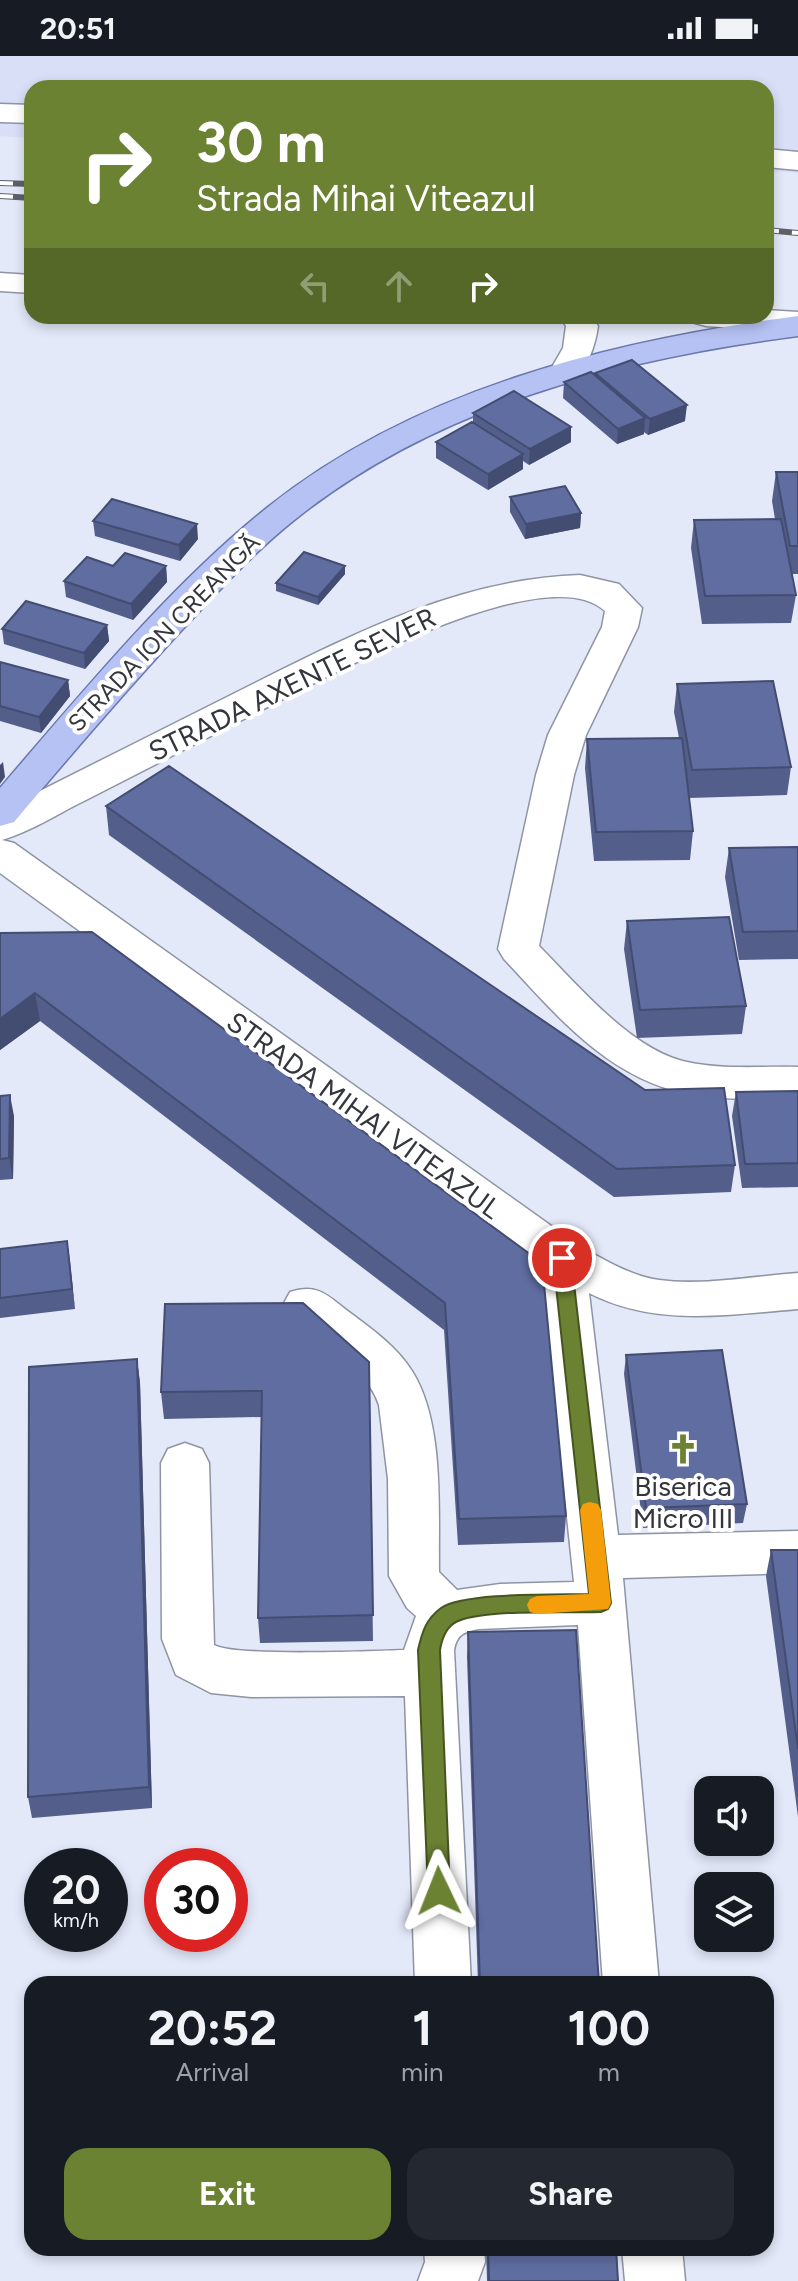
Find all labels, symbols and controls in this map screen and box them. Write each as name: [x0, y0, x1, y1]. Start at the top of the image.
text: 20:51: [40, 10, 116, 47]
text: 30 m: [196, 109, 326, 176]
icon: right: [64, 112, 168, 216]
text: Strada Mihai Viteazul: [196, 177, 536, 220]
icon: left: [293, 264, 337, 308]
icon: ahead: [377, 264, 421, 308]
icon: right: [461, 264, 505, 308]
street label: STRADA ION CREANGĂ: [62, 527, 266, 737]
street label: STRADA AXENTE SEVER: [143, 600, 441, 768]
street label: STRADA MIHAI VITEAZUL: [220, 1004, 508, 1226]
pin: [528, 1224, 596, 1292]
icon: arrive: [540, 1236, 584, 1280]
church icon: Biserica Micro III: [666, 1432, 700, 1466]
place label: Biserica Micro III: [633, 1469, 733, 1535]
map controls: [694, 1776, 774, 1952]
button: sound: [694, 1776, 774, 1856]
speed limit sign: 30: [144, 1848, 248, 1952]
position arrow: [397, 1849, 481, 1933]
text: 20: [51, 1866, 101, 1914]
button: layers: [694, 1872, 774, 1952]
text: km/h: [53, 1908, 99, 1932]
text: 20:52: [148, 1999, 277, 2057]
text: 1: [412, 1999, 432, 2057]
text: 100: [568, 1999, 650, 2057]
text: Arrival: [176, 2056, 249, 2088]
text: min: [401, 2056, 444, 2088]
text: m: [598, 2056, 620, 2088]
button: Exit: [64, 2148, 391, 2240]
button: Share: [407, 2148, 734, 2240]

